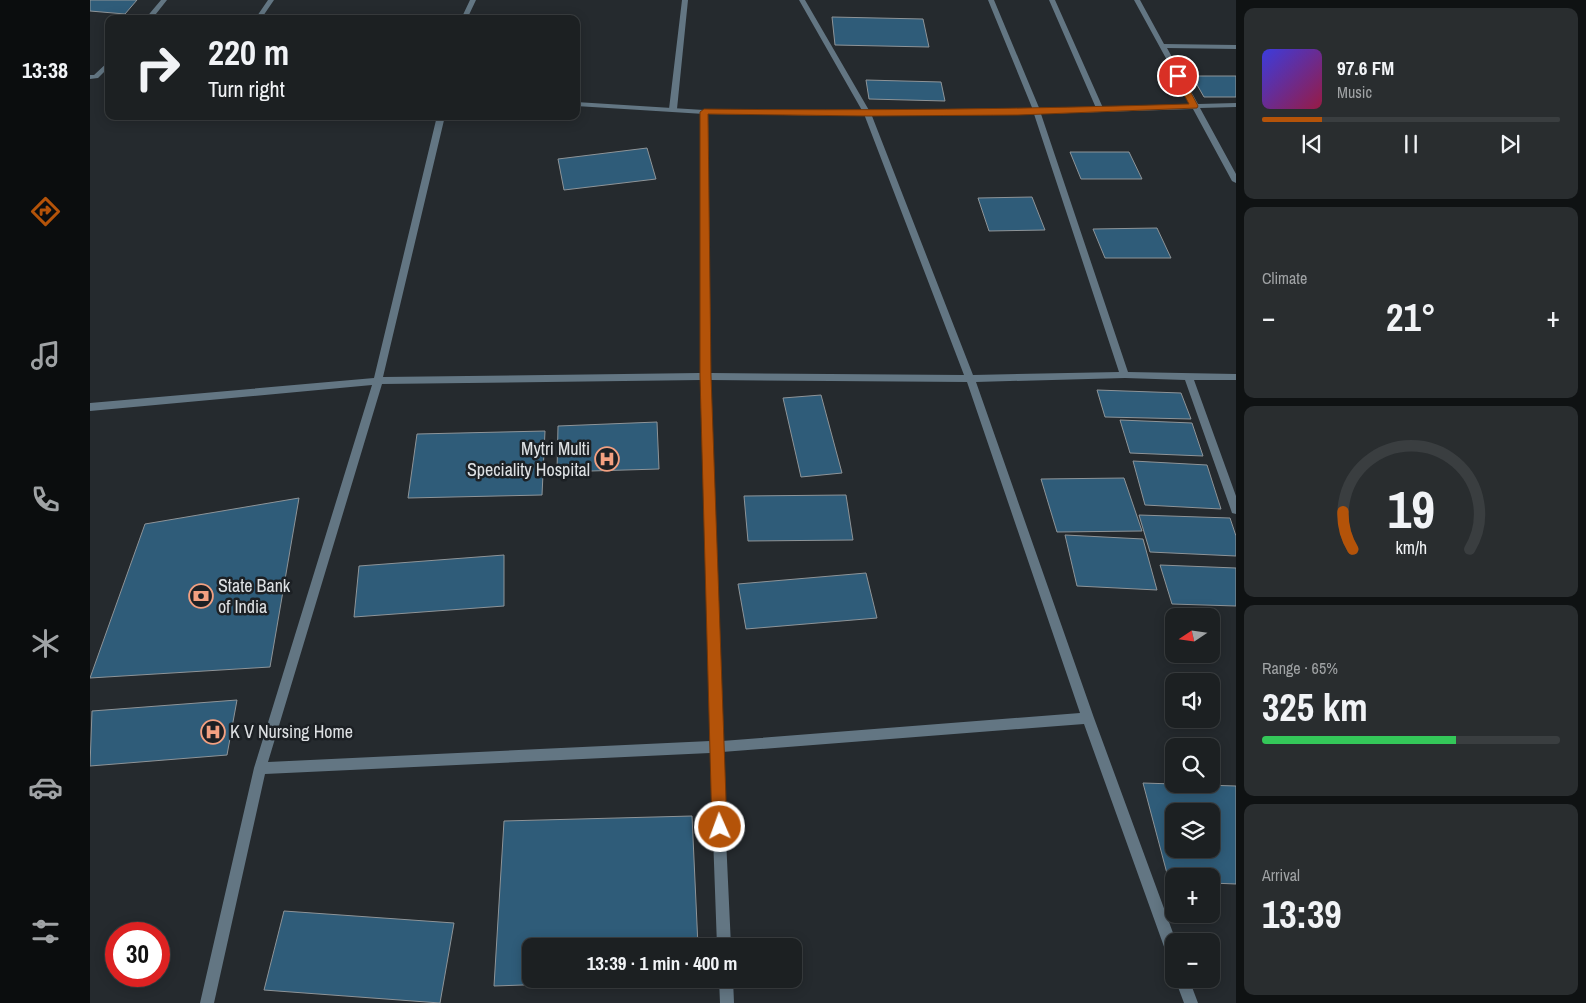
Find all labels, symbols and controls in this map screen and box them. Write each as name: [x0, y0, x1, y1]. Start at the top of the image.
text: 220 m: [208, 29, 289, 76]
icon: right: [125, 35, 190, 100]
text: 13:38: [22, 55, 68, 85]
pin: [1157, 55, 1199, 97]
text: 97.6 FM: [1337, 55, 1394, 81]
icon: arrive: [1164, 62, 1192, 90]
text: Turn right: [208, 74, 285, 104]
text: Music: [1337, 81, 1372, 103]
icon: previous: [1298, 130, 1326, 158]
icon: pause: [1397, 130, 1425, 158]
icon: next: [1496, 130, 1524, 158]
icon: directions: [28, 194, 63, 229]
text: Climate: [1262, 267, 1307, 289]
text: 21°: [1386, 292, 1436, 343]
text: −: [1262, 298, 1275, 336]
text: +: [1547, 298, 1560, 336]
icon: music: [28, 338, 63, 373]
place label: Mytri Multi Speciality Hospital: [467, 436, 590, 482]
hospital icon: Mytri Multi Speciality Hospital: [594, 446, 620, 472]
text: 19: [1387, 474, 1435, 544]
icon: phone: [28, 482, 63, 517]
text: km/h: [1395, 536, 1427, 560]
place label: State Bank of India: [218, 573, 291, 619]
bank icon: State Bank of India: [188, 583, 214, 609]
north arrow: [1165, 608, 1220, 662]
map controls: [1165, 608, 1220, 988]
icon: climate: [28, 626, 63, 661]
text: Range · 65%: [1262, 657, 1338, 679]
button: sound: [1165, 673, 1220, 728]
text: 325 km: [1262, 682, 1368, 733]
hospital icon: K V Nursing Home: [200, 719, 226, 745]
place label: K V Nursing Home: [230, 719, 353, 744]
button: search: [1165, 738, 1220, 793]
icon: car: [28, 770, 63, 805]
position arrow: [693, 800, 745, 852]
button: layers: [1165, 803, 1220, 858]
text: Arrival: [1262, 864, 1300, 886]
button: +: [1165, 868, 1220, 923]
text: 13:39: [1262, 889, 1342, 940]
icon: filters: [28, 914, 63, 949]
speed limit sign: 30: [105, 922, 170, 987]
button: −: [1165, 933, 1220, 988]
text: 13:39 · 1 min · 400 m: [587, 950, 737, 976]

